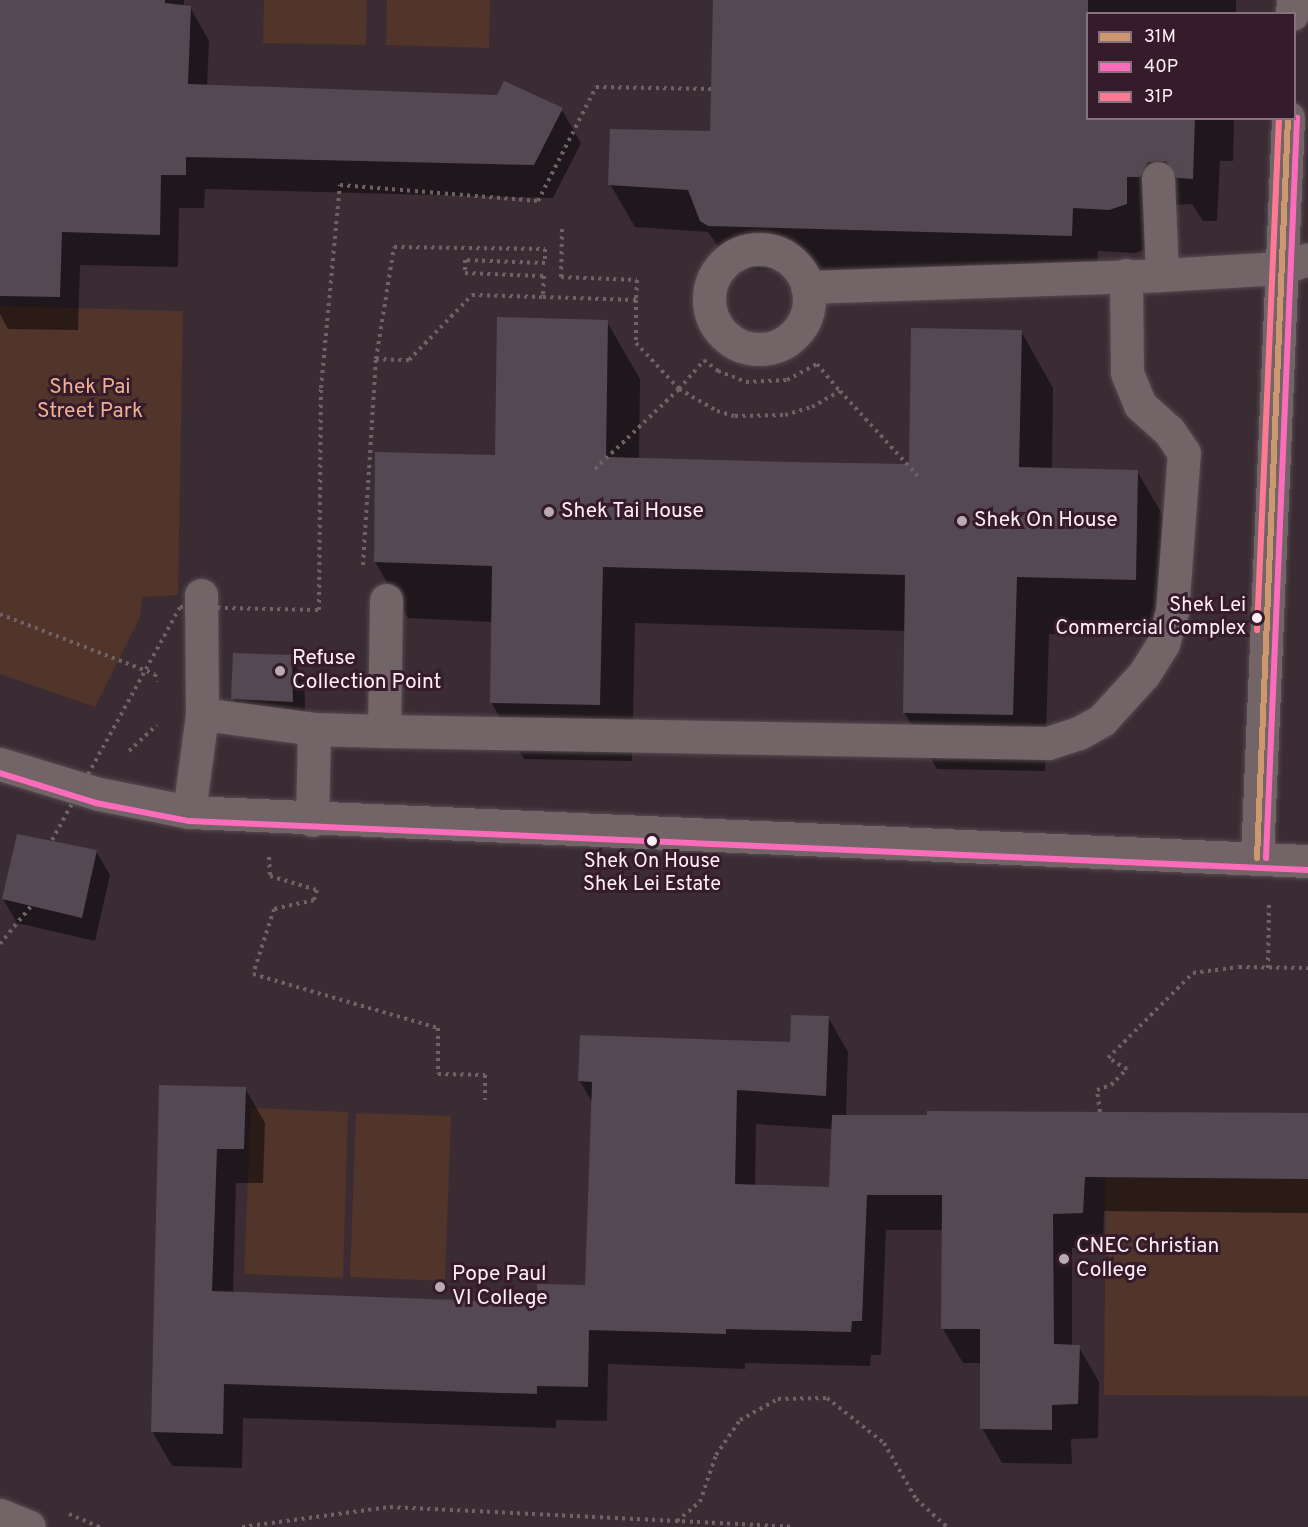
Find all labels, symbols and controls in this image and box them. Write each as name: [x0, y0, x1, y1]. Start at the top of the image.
legend: [1086, 12, 1296, 120]
text: 31M: [1144, 26, 1176, 49]
text: 40P: [1144, 56, 1178, 79]
text: 31P: [1144, 86, 1173, 109]
park label: Shek Pai Street Park: [37, 375, 143, 425]
place label: Shek Tai House: [561, 499, 705, 525]
marker: Shek Tai House: [542, 505, 556, 519]
place label: Shek On House: [974, 508, 1117, 534]
marker: Shek On House: [955, 514, 969, 528]
place label: Shek Lei Commercial Complex: [1055, 594, 1246, 641]
marker: Shek Lei Commercial Complex: [1251, 612, 1263, 624]
place label: Refuse Collection Point: [292, 646, 441, 696]
marker: Refuse Collection Point: [273, 664, 287, 678]
marker: Shek On House Shek Lei Estate: [646, 835, 658, 847]
place label: Shek On House Shek Lei Estate: [583, 850, 721, 897]
place label: CNEC Christian College: [1076, 1234, 1219, 1284]
marker: CNEC Christian College: [1057, 1252, 1071, 1266]
place label: Pope Paul VI College: [452, 1262, 548, 1312]
marker: Pope Paul VI College: [433, 1280, 447, 1294]

